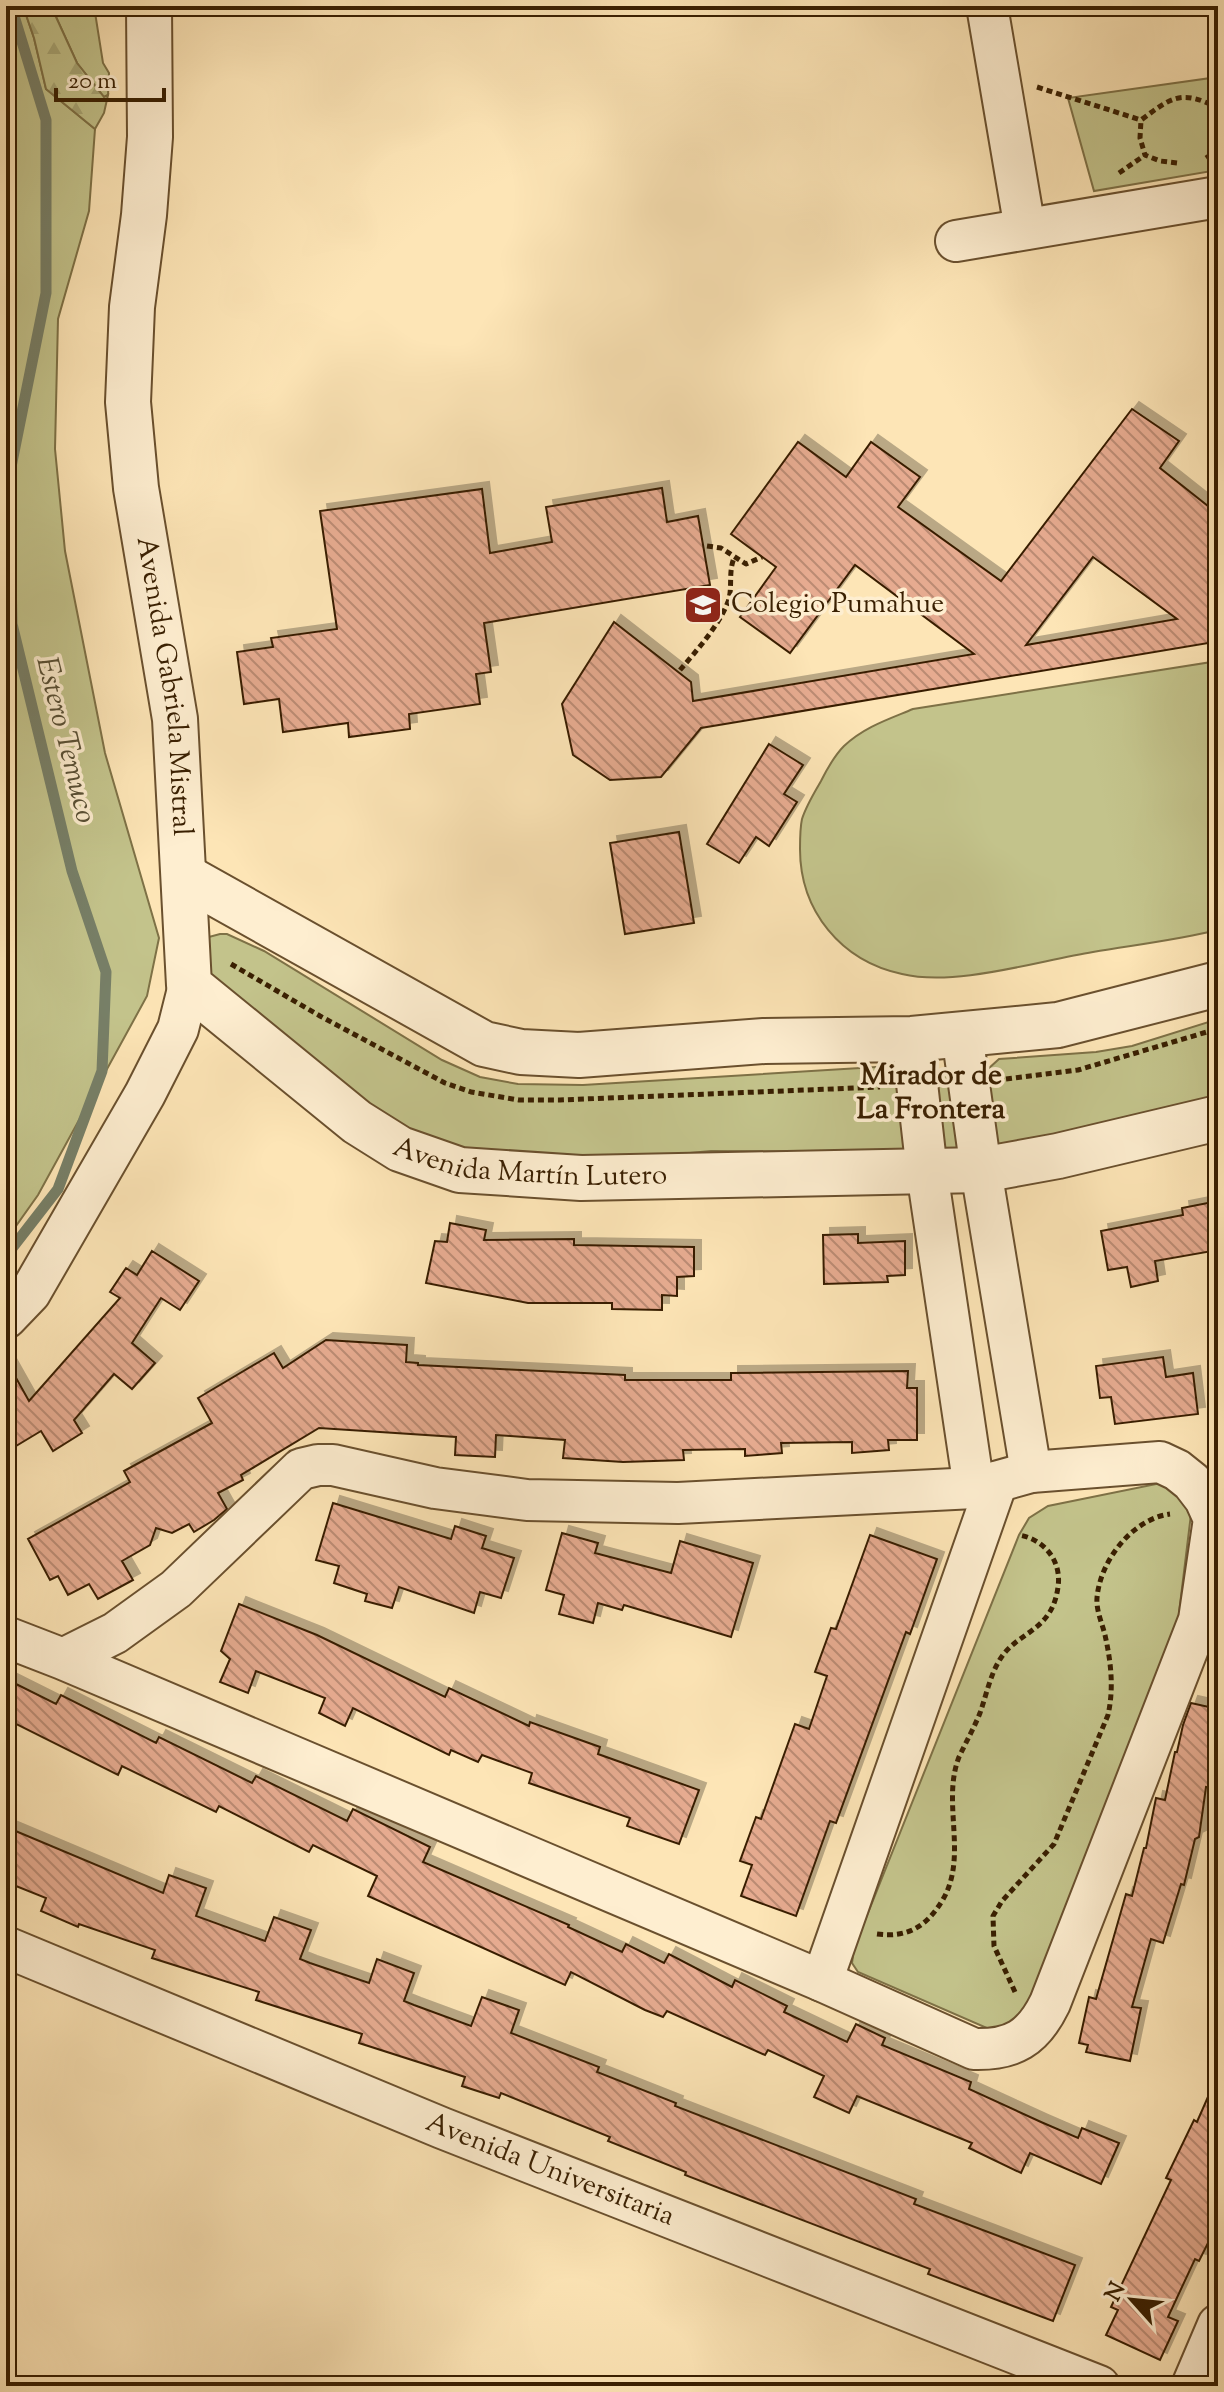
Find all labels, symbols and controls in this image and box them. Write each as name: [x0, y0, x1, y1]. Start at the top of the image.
scale bar: [56, 52, 164, 102]
text: 20 m: [68, 65, 117, 99]
street label: Avenida Gabriela Mistral: [125, 534, 201, 837]
school or university icon: Colegio Pumahue: [682, 584, 724, 626]
place label: Colegio Pumahue: [731, 585, 944, 625]
water label: Estero Temuco: [24, 652, 106, 828]
district label: Mirador de La Frontera: [857, 1055, 1006, 1132]
street label: Avenida Martín Lutero: [387, 1128, 668, 1198]
street label: Avenida Universitaria: [419, 2103, 680, 2237]
north arrow: [1092, 2260, 1172, 2340]
text: N: [1099, 2277, 1135, 2307]

